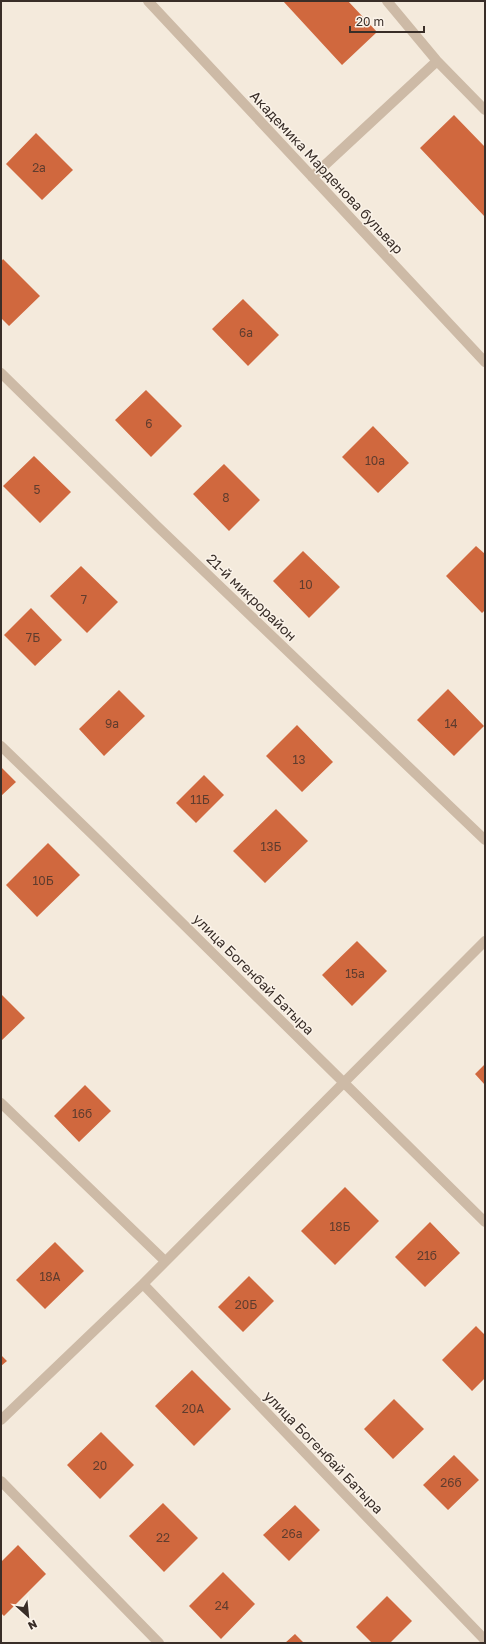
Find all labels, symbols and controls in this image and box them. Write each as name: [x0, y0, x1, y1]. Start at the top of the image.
scale bar: [350, 8, 424, 34]
text: 20 m: [356, 14, 384, 29]
street label: Академика Марденова бульвар: [247, 87, 407, 257]
house number: 2а: [32, 160, 46, 175]
house number: 6а: [239, 325, 253, 340]
house number: 6: [145, 416, 153, 431]
house number: 10а: [365, 453, 385, 468]
house number: 5: [34, 482, 41, 497]
house number: 8: [222, 490, 230, 505]
street label: 21-й микрорайон: [204, 550, 300, 644]
house number: 10: [299, 577, 313, 592]
house number: 7: [81, 592, 87, 607]
house number: 7Б: [26, 630, 40, 645]
house number: 9а: [105, 716, 119, 731]
house number: 14: [444, 716, 458, 731]
house number: 13: [293, 752, 305, 767]
house number: 11Б: [190, 792, 210, 807]
house number: 13Б: [261, 839, 281, 854]
house number: 10Б: [32, 873, 54, 888]
street label: улица Богенбай Батыра: [190, 910, 318, 1038]
house number: 15а: [345, 966, 365, 981]
house number: 16б: [72, 1106, 92, 1121]
house number: 18Б: [329, 1219, 351, 1234]
house number: 21б: [417, 1248, 437, 1263]
house number: 18А: [39, 1269, 61, 1284]
house number: 20Б: [235, 1297, 257, 1312]
street label: улица Богенбай Батыра: [261, 1387, 387, 1517]
house number: 20А: [182, 1401, 204, 1416]
house number: 20: [93, 1458, 107, 1473]
house number: 26б: [440, 1475, 462, 1490]
house number: 26а: [281, 1526, 303, 1541]
house number: 22: [156, 1530, 170, 1545]
north arrow: [8, 1596, 48, 1636]
house number: 24: [215, 1598, 229, 1613]
text: N: [26, 1618, 39, 1633]

